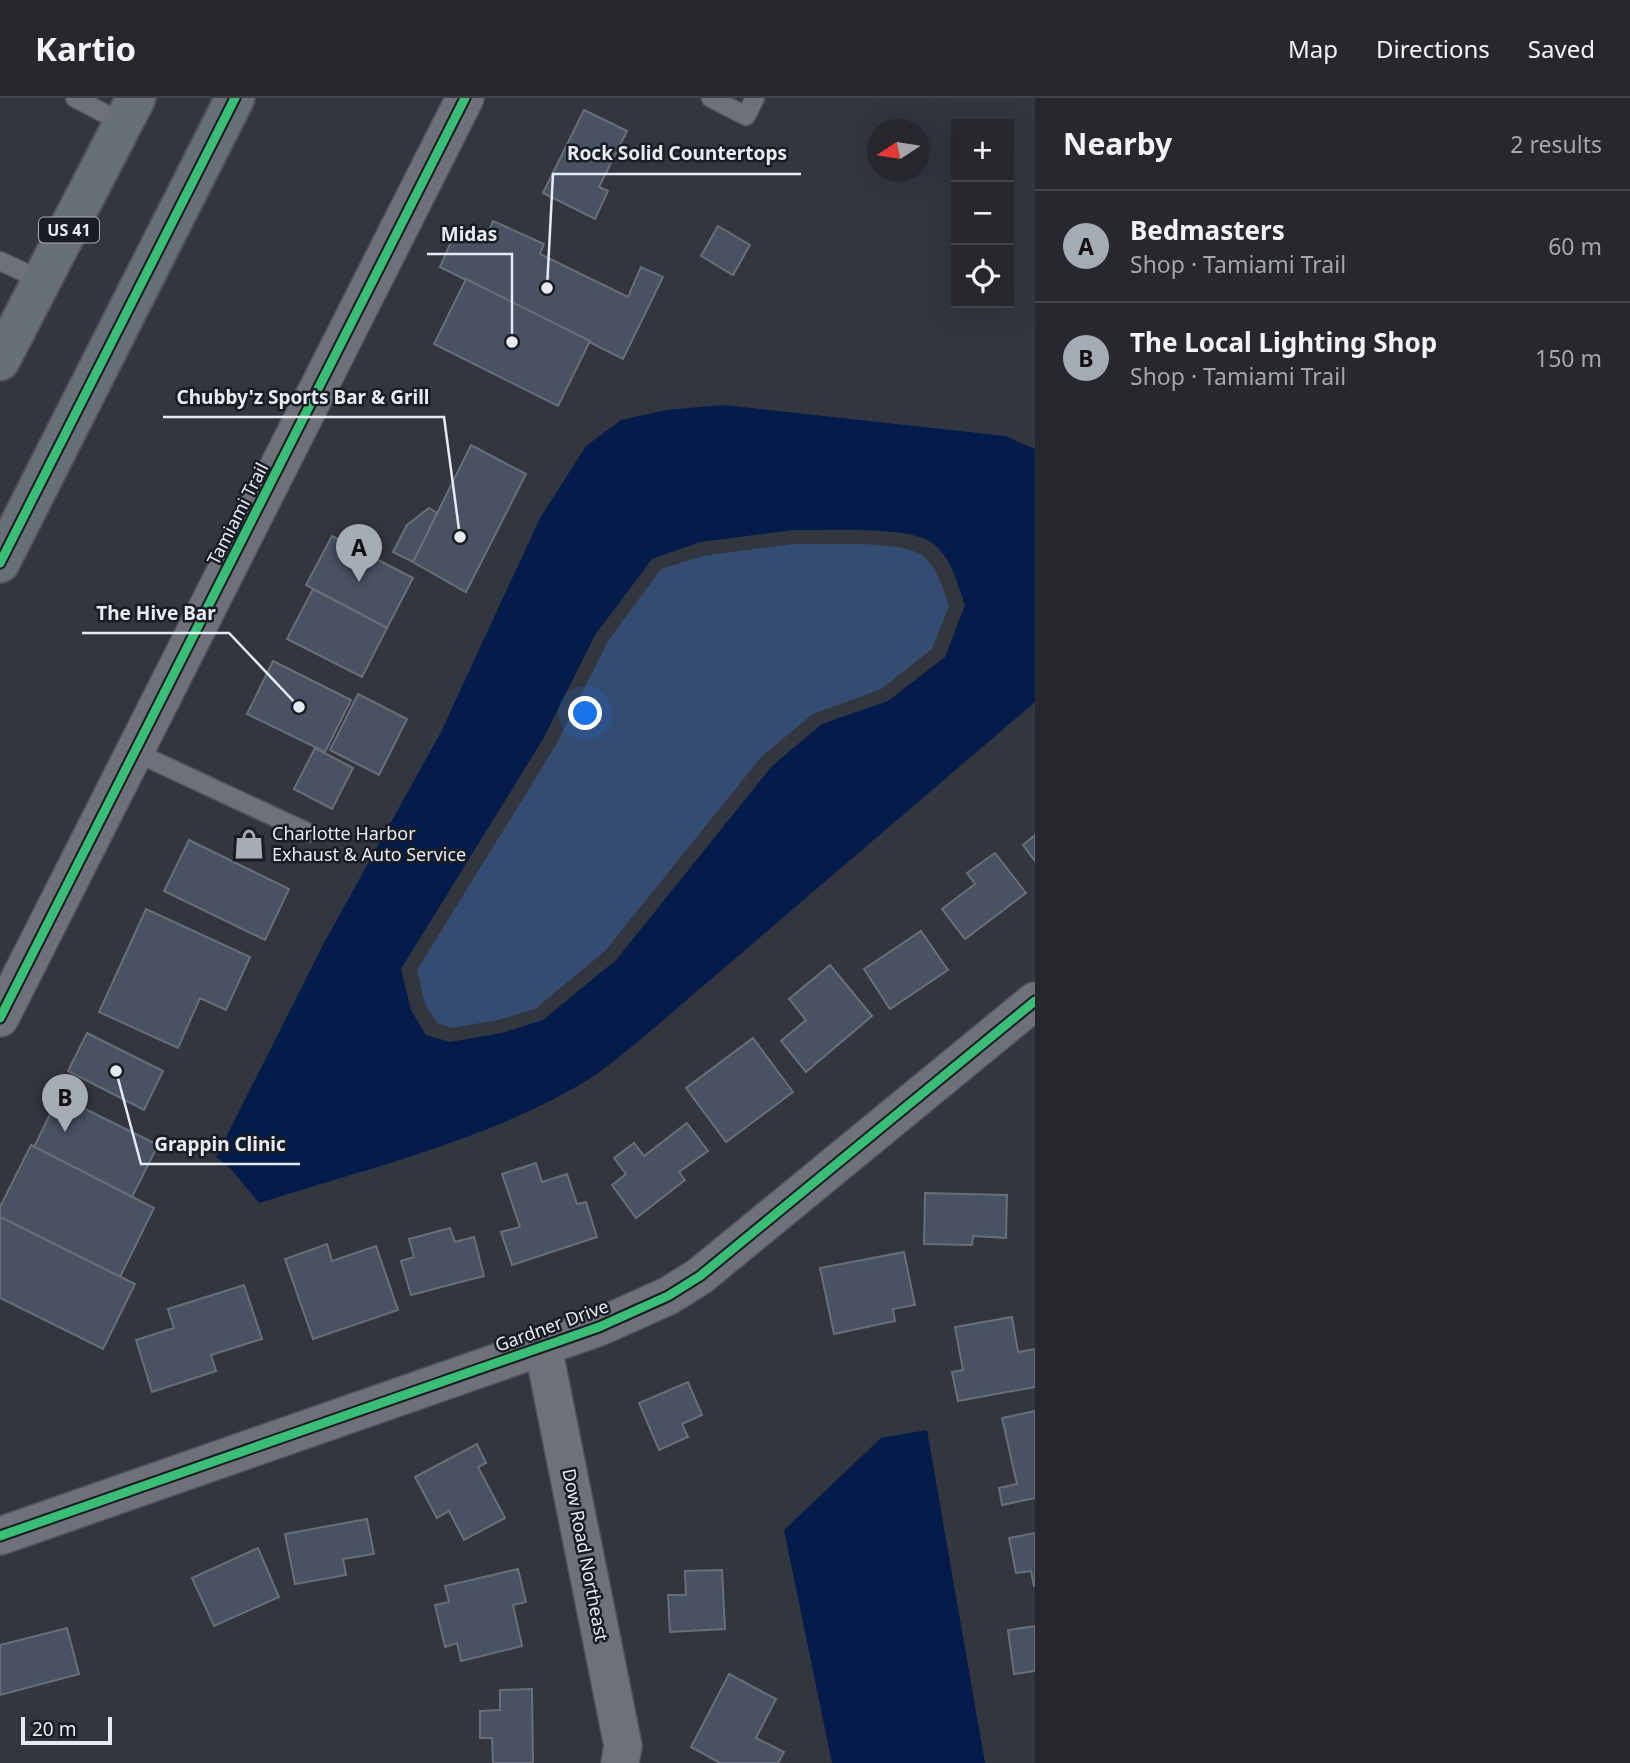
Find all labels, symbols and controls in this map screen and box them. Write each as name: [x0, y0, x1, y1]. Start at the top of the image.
text: Kartio: [35, 26, 136, 71]
text: Map: [1288, 32, 1338, 65]
text: Directions: [1376, 32, 1490, 65]
text: Saved: [1528, 32, 1595, 65]
north arrow: [867, 119, 930, 182]
map controls: [951, 119, 1014, 308]
button: +: [951, 119, 1014, 182]
text: Nearby: [1063, 123, 1172, 164]
text: 2 results: [1510, 128, 1602, 160]
callout: Rock Solid Countertops: [553, 134, 801, 174]
text: Rock Solid Countertops: [567, 140, 787, 166]
button: −: [951, 182, 1014, 245]
text: Bedmasters: [1130, 212, 1285, 248]
callout: Midas: [427, 214, 512, 254]
road number: US 41: [39, 218, 99, 242]
text: Midas: [441, 221, 497, 247]
text: A: [1078, 230, 1094, 262]
text: 60 m: [1548, 230, 1602, 262]
button: locate: [951, 245, 1014, 308]
text: Shop · Tamiami Trail: [1130, 248, 1346, 280]
text: The Local Lighting Shop: [1130, 324, 1437, 360]
text: B: [1078, 342, 1094, 374]
text: 150 m: [1535, 342, 1602, 374]
text: Shop · Tamiami Trail: [1130, 360, 1346, 392]
callout: Chubby'z Sports Bar & Grill: [163, 377, 444, 417]
text: Chubby'z Sports Bar & Grill: [177, 384, 429, 410]
street label: Tamiami Trail: [201, 458, 273, 569]
pin: A: [336, 524, 382, 582]
callout: The Hive Bar: [82, 593, 229, 633]
text: The Hive Bar: [96, 600, 216, 626]
your location: [568, 696, 602, 730]
place label: Charlotte Harbor Exhaust & Auto Service: [272, 821, 466, 866]
shop icon: Charlotte Harbor Exhaust & Auto Service: [232, 827, 266, 861]
pin: B: [42, 1074, 88, 1132]
callout: Grappin Clinic: [141, 1124, 300, 1164]
text: Grappin Clinic: [154, 1131, 286, 1157]
street label: Gardner Drive: [492, 1293, 612, 1357]
street label: Dow Road Northeast: [557, 1466, 615, 1644]
scale bar: [21, 1714, 112, 1746]
text: 20 m: [32, 1716, 76, 1742]

